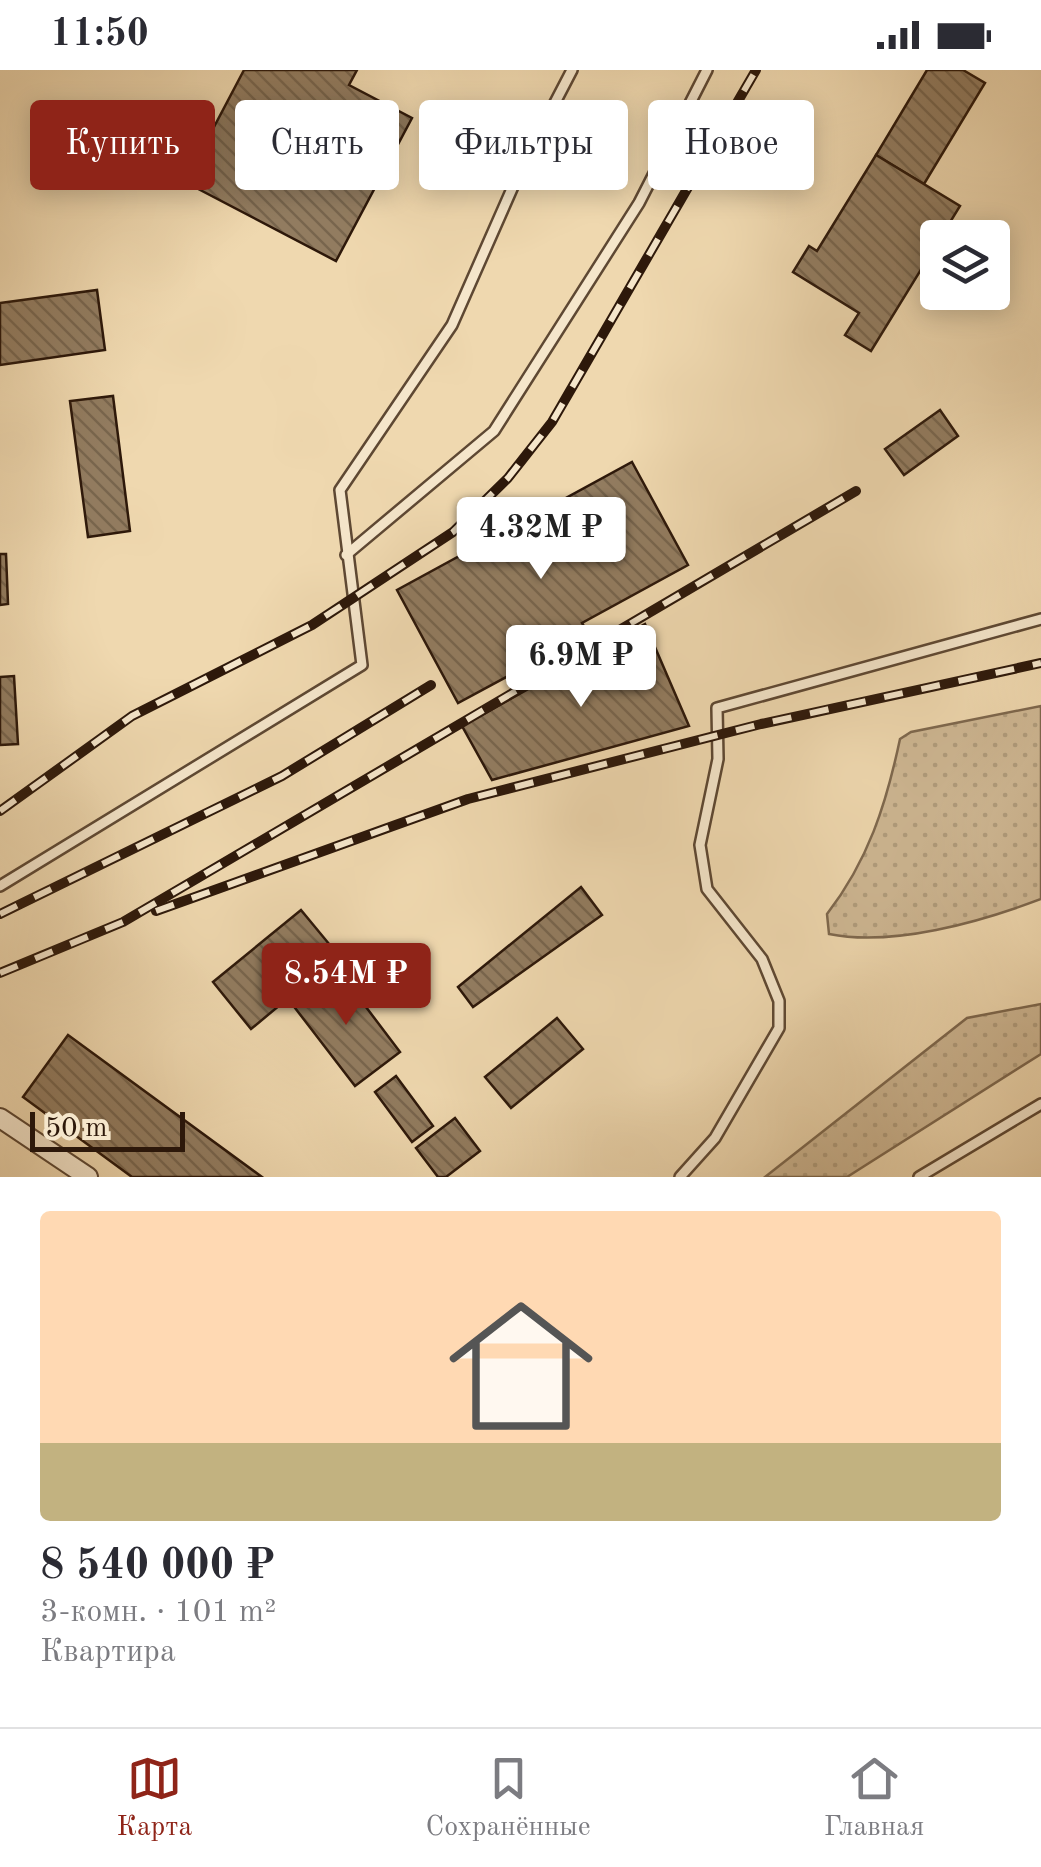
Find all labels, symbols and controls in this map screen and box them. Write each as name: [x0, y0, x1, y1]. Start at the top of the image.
text: 11:50: [50, 16, 149, 54]
chip: Купить: [30, 100, 215, 190]
chip: Снять: [235, 100, 399, 190]
chip: Фильтры: [419, 100, 628, 190]
chip: Новое: [648, 100, 814, 190]
map controls: [920, 220, 1010, 310]
button: layers: [920, 220, 1010, 310]
pin: 4.32M ₽: [449, 497, 633, 582]
text: 4.32M ₽: [479, 513, 603, 545]
pin: 6.9M ₽: [500, 625, 662, 710]
text: 6.9M ₽: [528, 641, 634, 673]
pin: 8.54M ₽: [254, 943, 438, 1028]
text: 8.54M ₽: [284, 959, 408, 991]
scale bar: [30, 1107, 185, 1152]
text: 50 m: [45, 1115, 108, 1143]
icon: home: [431, 1276, 611, 1456]
text: 8 540 000 ₽: [40, 1546, 275, 1588]
text: 3-комн. · 101 m²: [40, 1597, 276, 1629]
text: Квартира: [40, 1637, 176, 1669]
tab: Карта: [117, 1751, 192, 1846]
tab: Сохранённые: [425, 1751, 591, 1846]
tab: Главная: [824, 1751, 924, 1846]

